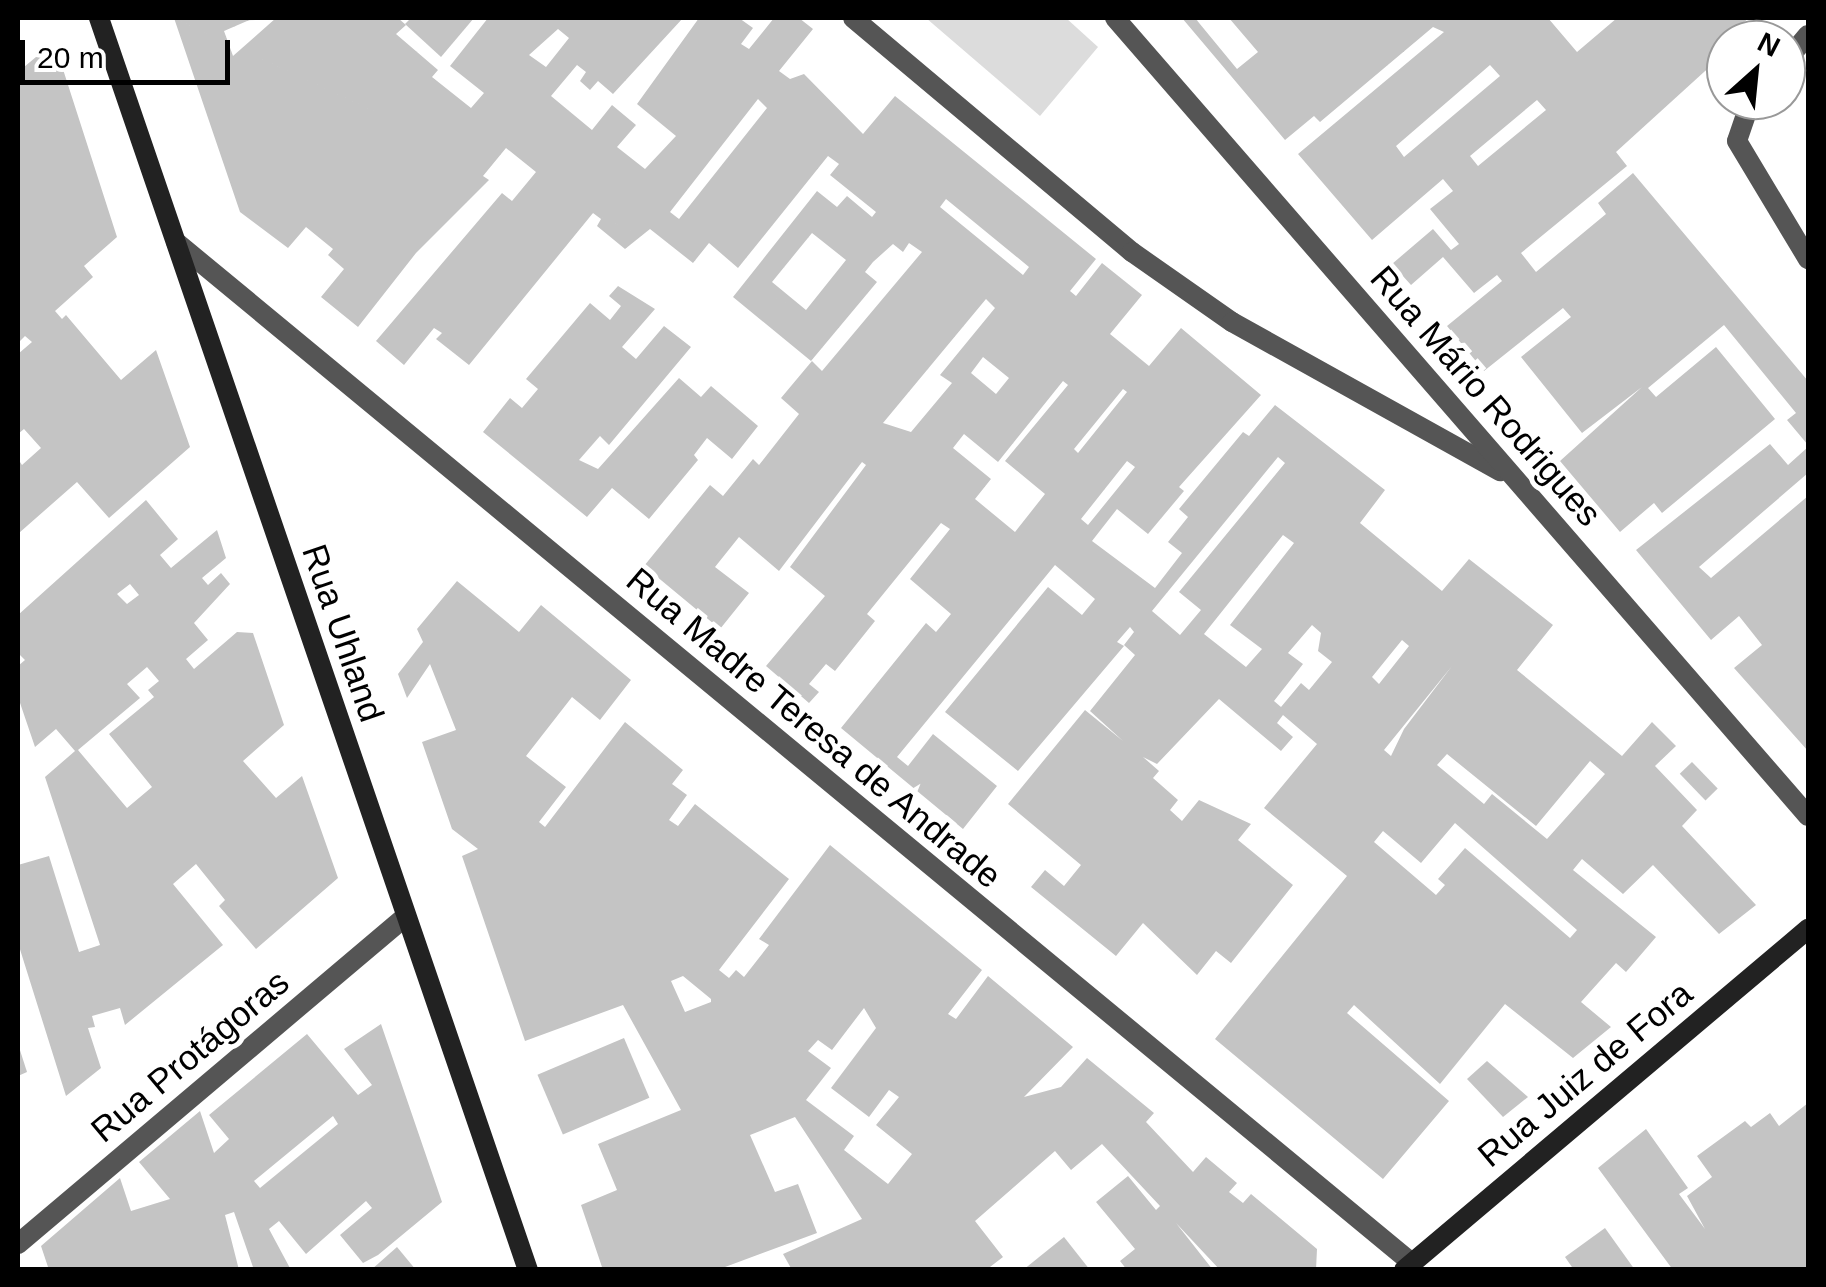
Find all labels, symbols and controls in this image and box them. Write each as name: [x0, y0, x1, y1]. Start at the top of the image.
scale bar: [25, 20, 235, 82]
north arrow: [1706, 20, 1806, 120]
text: N: [1753, 26, 1785, 63]
text: 20 m: [37, 41, 104, 74]
street label: Rua Mário Rodrigues: [1362, 257, 1610, 535]
street label: Rua Uhland: [293, 539, 393, 727]
street label: Rua Madre Teresa de Andrade: [617, 558, 1011, 898]
street label: Rua Protágoras: [83, 961, 297, 1151]
street label: Rua Juiz de Fora: [1469, 972, 1701, 1176]

